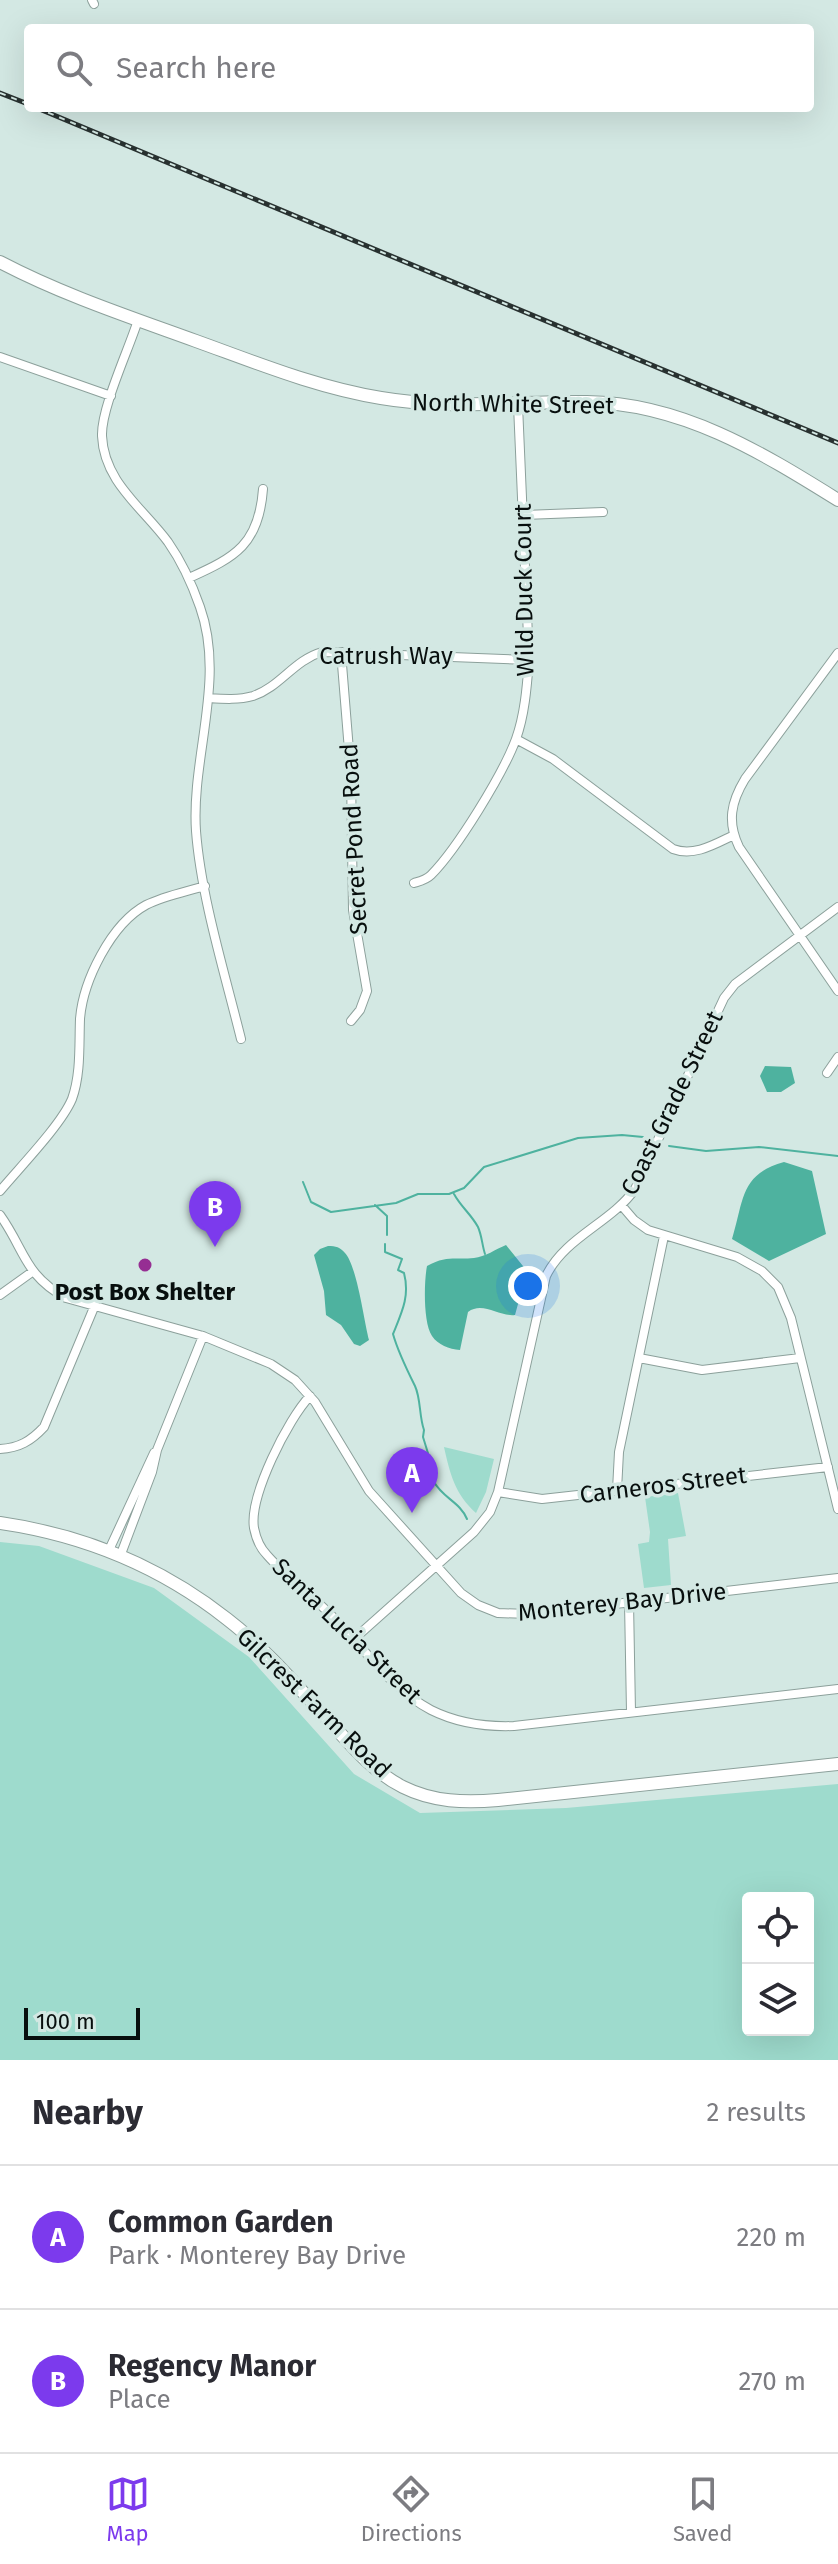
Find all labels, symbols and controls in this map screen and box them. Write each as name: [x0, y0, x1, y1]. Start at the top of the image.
search box: [24, 24, 814, 112]
icon: search: [52, 46, 96, 90]
text: Search here: [116, 50, 276, 86]
street label: North White Street: [412, 388, 615, 420]
street label: Wild Duck Court: [508, 503, 540, 677]
street label: Catrush Way: [319, 642, 453, 670]
street label: Secret Pond Road: [335, 743, 373, 935]
street label: Coast Grade Street: [615, 1006, 729, 1200]
pin: B: [189, 1181, 241, 1247]
marker: Post Box Shelter: [136, 1256, 154, 1274]
your location: [508, 1266, 548, 1306]
place label: Post Box Shelter: [55, 1278, 236, 1306]
pin: A: [386, 1447, 438, 1513]
street label: Carneros Street: [578, 1461, 748, 1509]
street label: Santa Lucia Street: [267, 1553, 428, 1710]
street label: Monterey Bay Drive: [516, 1577, 728, 1627]
street label: Gilcrest Farm Road: [231, 1622, 397, 1784]
map controls: [742, 1892, 814, 2036]
button: locate: [742, 1892, 814, 1964]
button: layers: [742, 1964, 814, 2036]
scale bar: [24, 2004, 140, 2040]
text: 100 m: [36, 2008, 95, 2035]
text: Nearby: [32, 2092, 143, 2133]
text: 2 results: [706, 2097, 806, 2128]
text: Common Garden: [108, 2204, 334, 2240]
text: A: [50, 2222, 66, 2253]
text: 220 m: [737, 2222, 806, 2253]
text: Park · Monterey Bay Drive: [108, 2240, 406, 2271]
text: Regency Manor: [108, 2348, 316, 2384]
text: B: [50, 2366, 66, 2397]
text: 270 m: [738, 2366, 806, 2397]
text: Place: [108, 2384, 171, 2415]
tab: Map: [106, 2472, 150, 2547]
tab: Directions: [361, 2472, 462, 2547]
tab: Saved: [673, 2472, 732, 2547]

